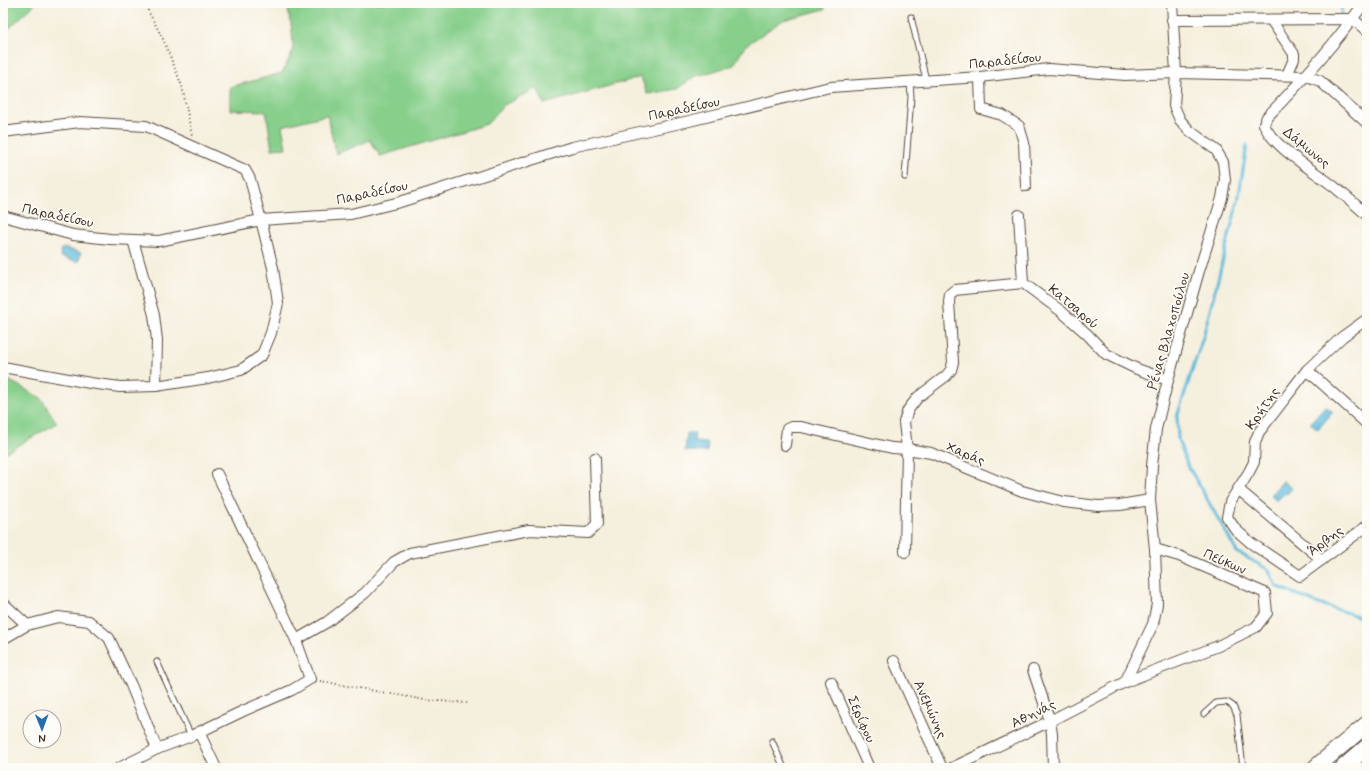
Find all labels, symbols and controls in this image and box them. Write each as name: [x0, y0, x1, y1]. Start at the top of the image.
street label: Παραδείσου: [968, 48, 1042, 74]
street label: Παραδείσου: [647, 93, 722, 125]
street label: Δάμωνος: [1279, 123, 1334, 172]
street label: Παραδείσου: [335, 177, 410, 209]
street label: Παραδείσου: [20, 200, 95, 232]
street label: Ρένας Βλαχοπούλου: [1143, 270, 1194, 392]
street label: Κατσαρού: [1044, 280, 1102, 333]
street label: Κρήτης: [1242, 384, 1284, 433]
street label: Χαράς: [943, 438, 988, 470]
street label: Άρβης: [1304, 522, 1347, 560]
street label: Πεύκων: [1200, 545, 1249, 579]
street label: Ανεμώνης: [909, 677, 951, 741]
street label: Σερίφου: [843, 693, 879, 746]
street label: Αθηνάς: [1008, 695, 1059, 732]
north arrow: [22, 709, 62, 749]
text: N: [38, 731, 46, 745]

